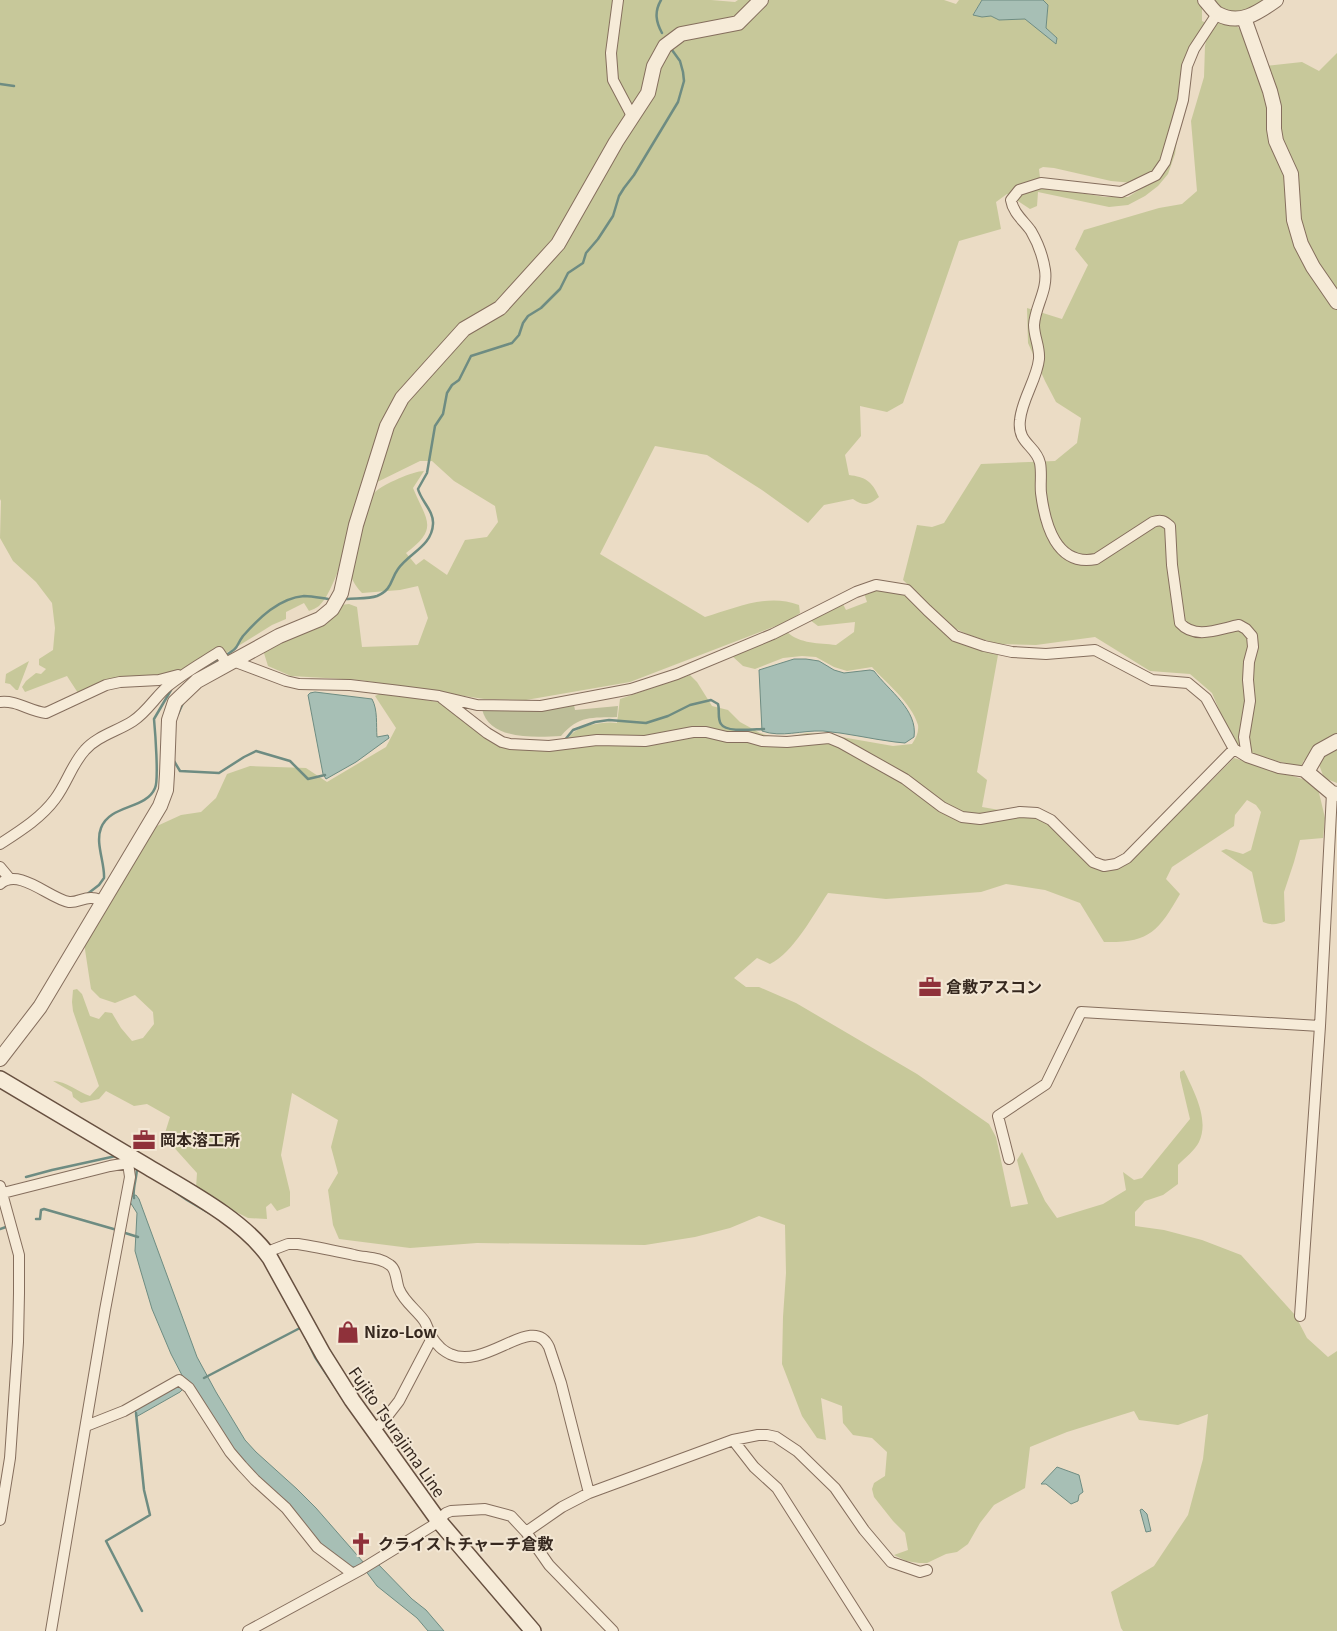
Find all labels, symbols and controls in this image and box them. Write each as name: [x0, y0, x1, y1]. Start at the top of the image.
office icon: 倉敷アスコン: [917, 974, 943, 1000]
place label: 倉敷アスコン: [946, 974, 1042, 998]
office icon: 岡本溶工所: [131, 1127, 157, 1153]
place label: 岡本溶工所: [160, 1127, 240, 1151]
shop icon: Nizo-Low: [335, 1319, 361, 1345]
place label: Nizo-Low: [364, 1319, 437, 1343]
street label: Fujito Tsurajima Line: [344, 1361, 452, 1502]
church icon: クライストチャーチ倉敷: [348, 1531, 374, 1557]
place label: クライストチャーチ倉敷: [378, 1531, 553, 1555]

